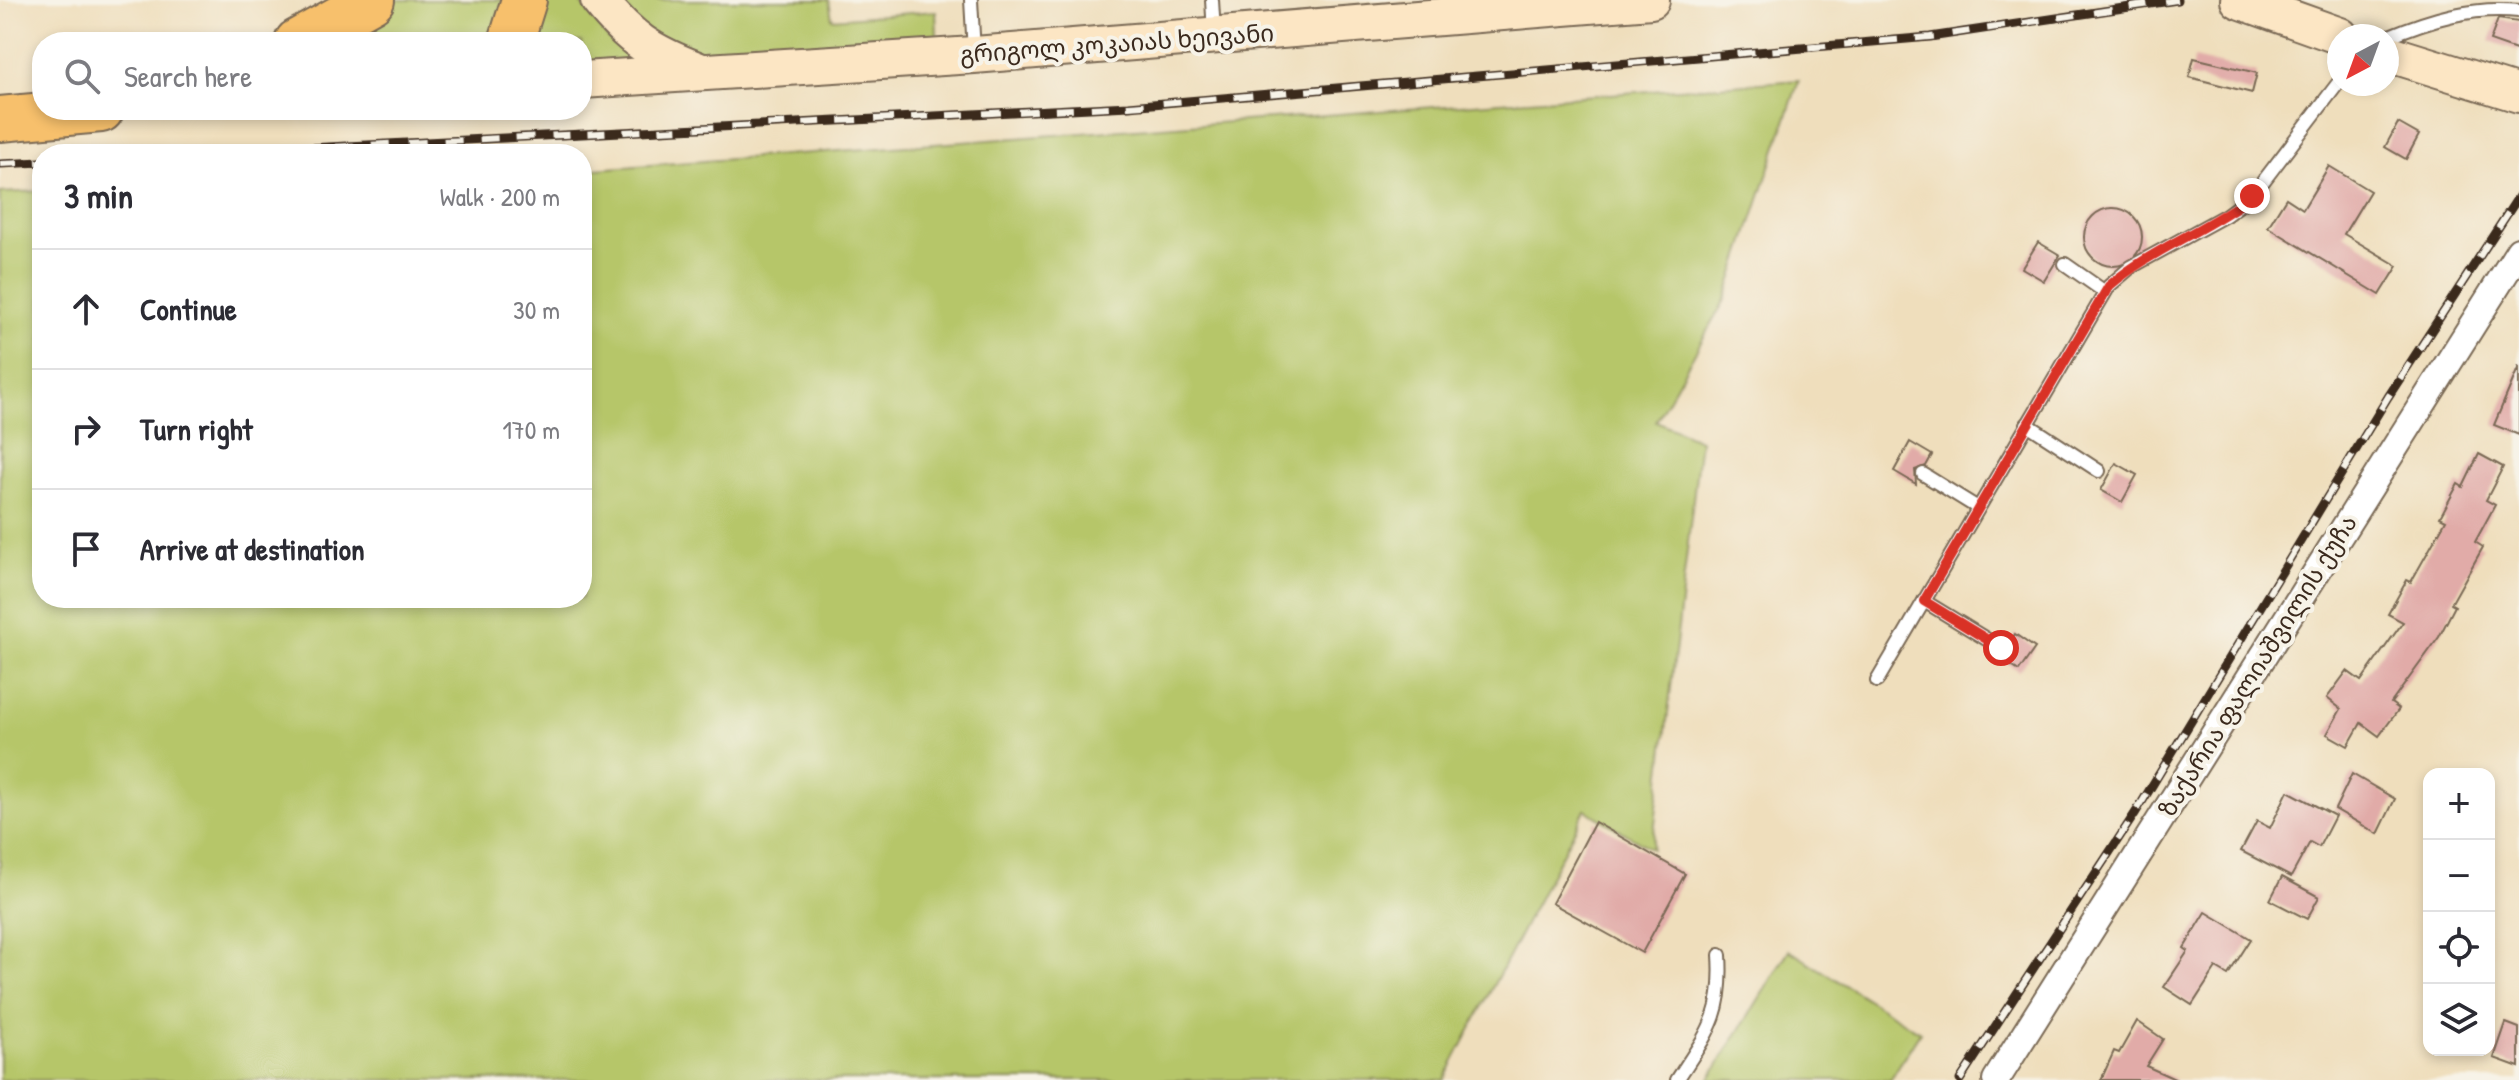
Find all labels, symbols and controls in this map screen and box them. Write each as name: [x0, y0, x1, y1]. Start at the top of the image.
street label: გრიგოლ კოკაიას ხეივანი: [959, 16, 1275, 70]
north arrow: [2327, 24, 2399, 96]
search box: [32, 32, 592, 120]
icon: search: [60, 54, 104, 98]
text: Search here: [124, 56, 252, 96]
text: 3 min: [64, 173, 133, 219]
route end: [2234, 178, 2270, 214]
text: Walk · 200 m: [440, 179, 560, 214]
icon: ahead: [64, 287, 108, 331]
text: Continue: [140, 289, 237, 329]
text: 30 m: [513, 292, 560, 327]
icon: right: [64, 407, 108, 451]
text: Turn right: [140, 409, 253, 449]
text: 170 m: [502, 412, 560, 447]
street label: ზაქარია ფალიაშვილის ქუჩა: [2151, 508, 2364, 823]
icon: arrive: [64, 527, 108, 571]
text: Arrive at destination: [140, 529, 365, 569]
route start: [1983, 630, 2019, 666]
map controls: [2423, 768, 2495, 1056]
button: +: [2423, 768, 2495, 840]
button: −: [2423, 840, 2495, 912]
button: locate: [2423, 912, 2495, 984]
button: layers: [2423, 984, 2495, 1056]

